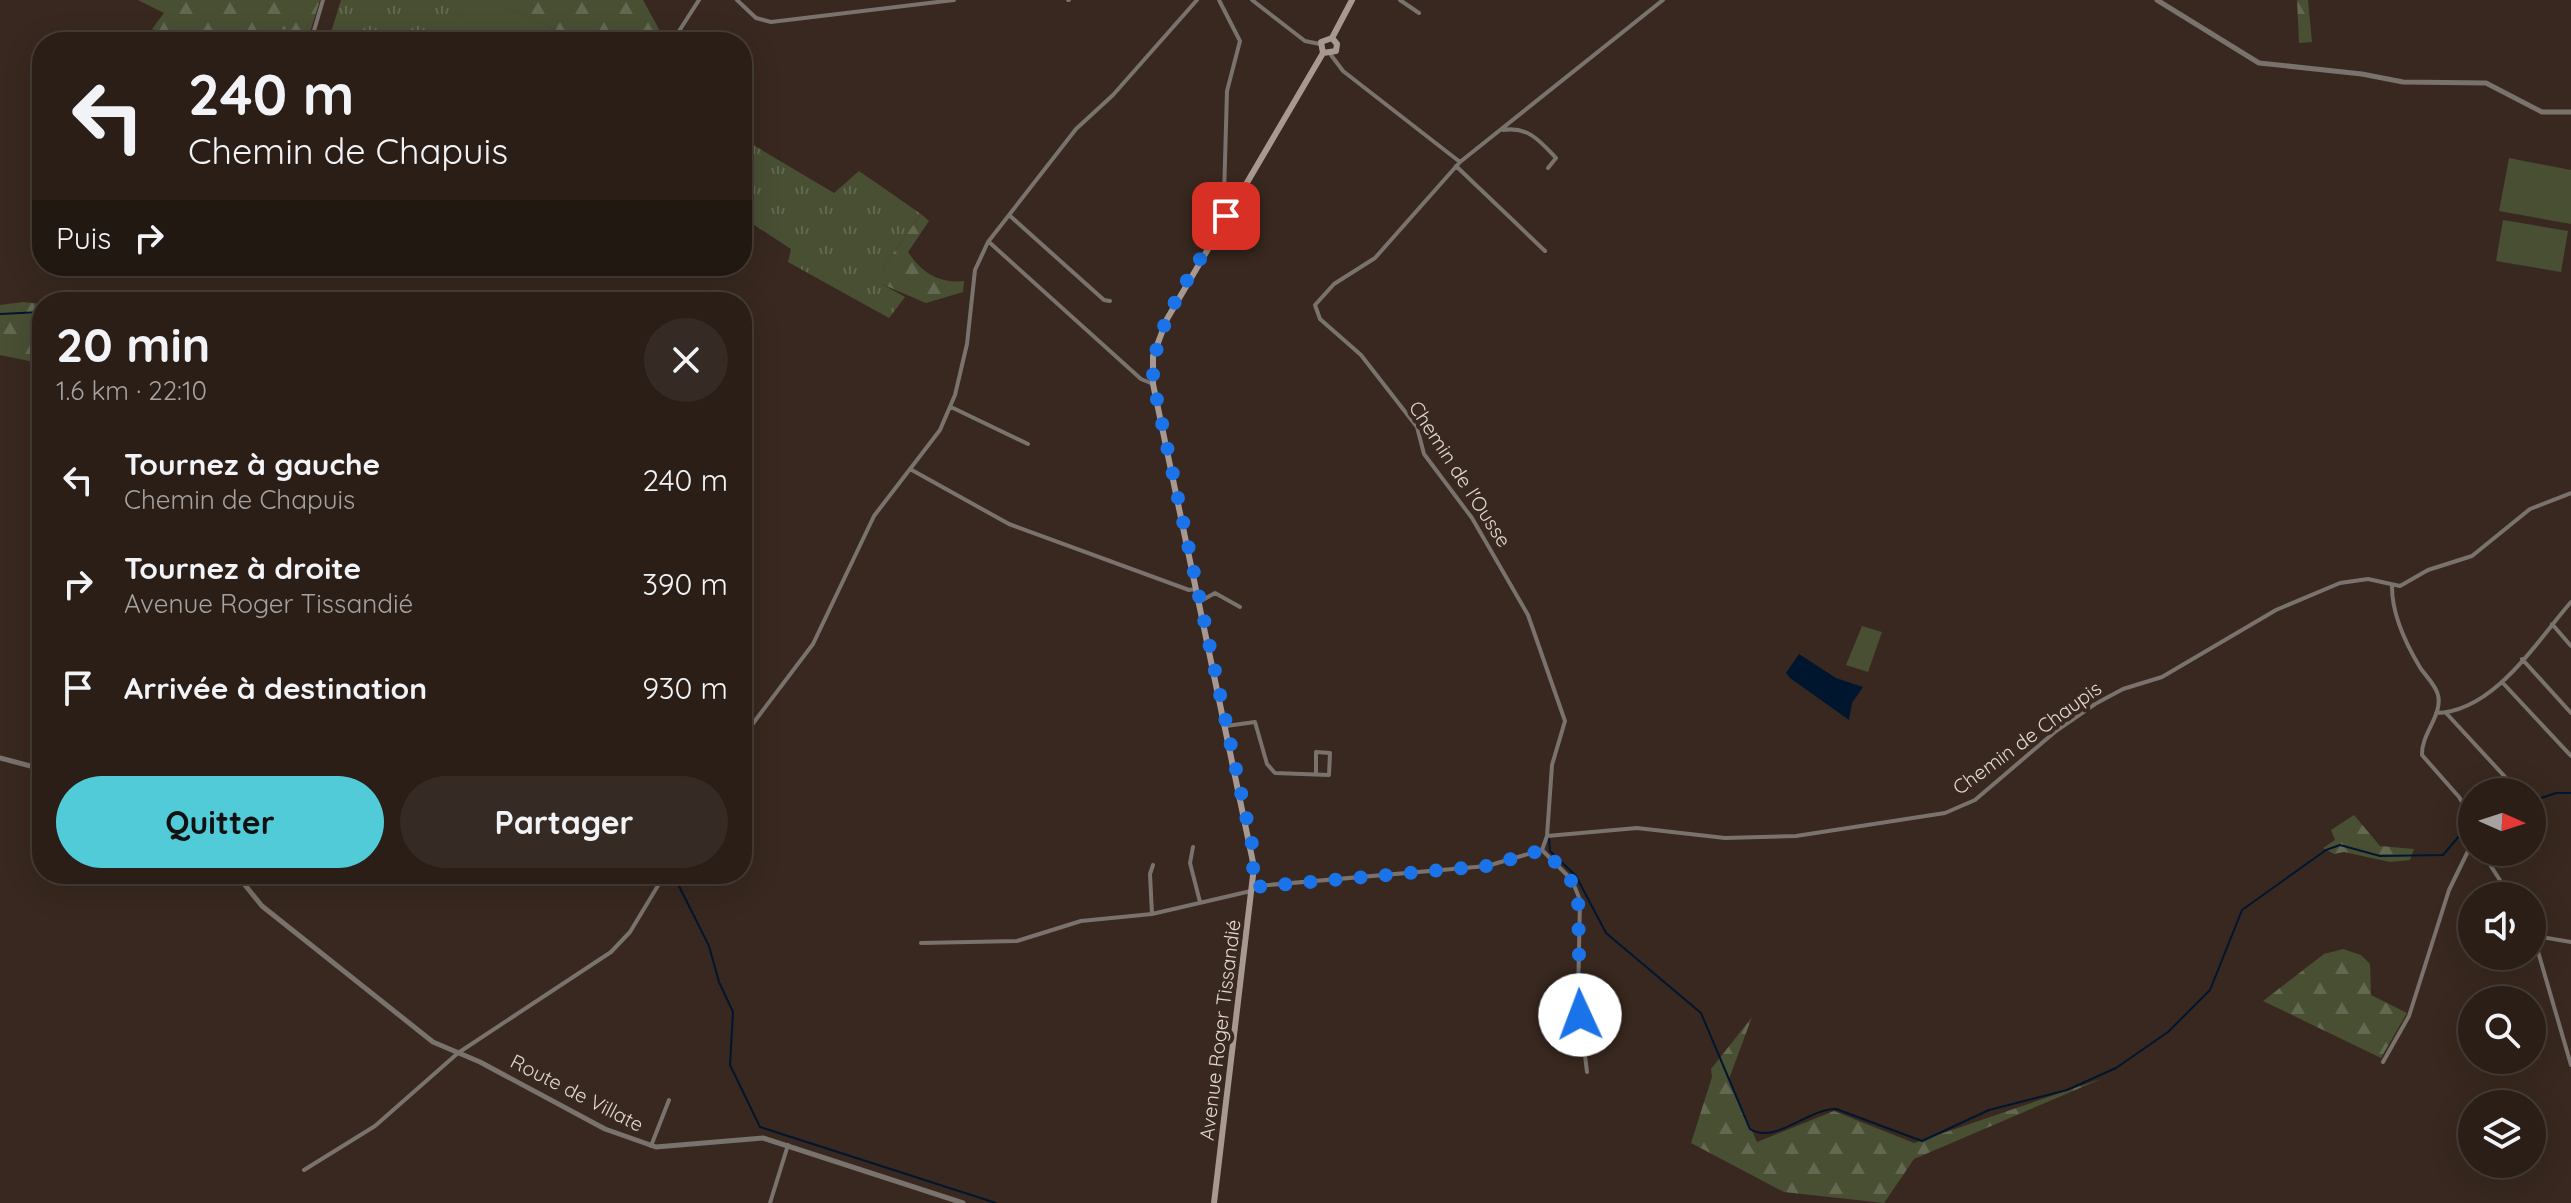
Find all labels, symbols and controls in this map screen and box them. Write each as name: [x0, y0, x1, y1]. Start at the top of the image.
text: 240 m: [188, 59, 355, 129]
icon: left: [56, 64, 160, 168]
text: Chemin de Chapuis: [188, 128, 508, 173]
pin: [1192, 182, 1260, 250]
icon: arrive: [1204, 194, 1248, 238]
icon: right: [127, 216, 171, 260]
text: Puis: [56, 219, 111, 257]
text: 20 min: [56, 314, 210, 374]
button: close: [644, 318, 728, 402]
text: 1.6 km · 22:10: [56, 374, 207, 407]
street label: Chemin de l'Ousse: [1404, 396, 1517, 552]
text: Tournez à gauche: [124, 445, 380, 483]
icon: left: [56, 458, 100, 502]
text: 240 m: [643, 461, 728, 499]
text: Chemin de Chapuis: [124, 483, 355, 516]
text: Tournez à droite: [124, 549, 361, 587]
icon: right: [56, 562, 100, 606]
text: 390 m: [642, 565, 728, 603]
text: Avenue Roger Tissandié: [124, 587, 413, 620]
icon: arrive: [56, 666, 100, 710]
text: Arrivée à destination: [124, 669, 427, 707]
text: 930 m: [642, 669, 728, 707]
street label: Chemin de Chaupis: [1948, 675, 2106, 800]
button: Quitter: [56, 776, 384, 868]
button: Partager: [400, 776, 728, 868]
north arrow: [2458, 778, 2546, 866]
map controls: [2458, 778, 2546, 1178]
button: sound: [2458, 882, 2546, 970]
street label: Avenue Roger Tissandié: [1194, 918, 1245, 1142]
position arrow: [1538, 973, 1622, 1057]
button: search: [2458, 986, 2546, 1074]
street label: Route de Villate: [507, 1048, 648, 1137]
button: layers: [2458, 1090, 2546, 1178]

